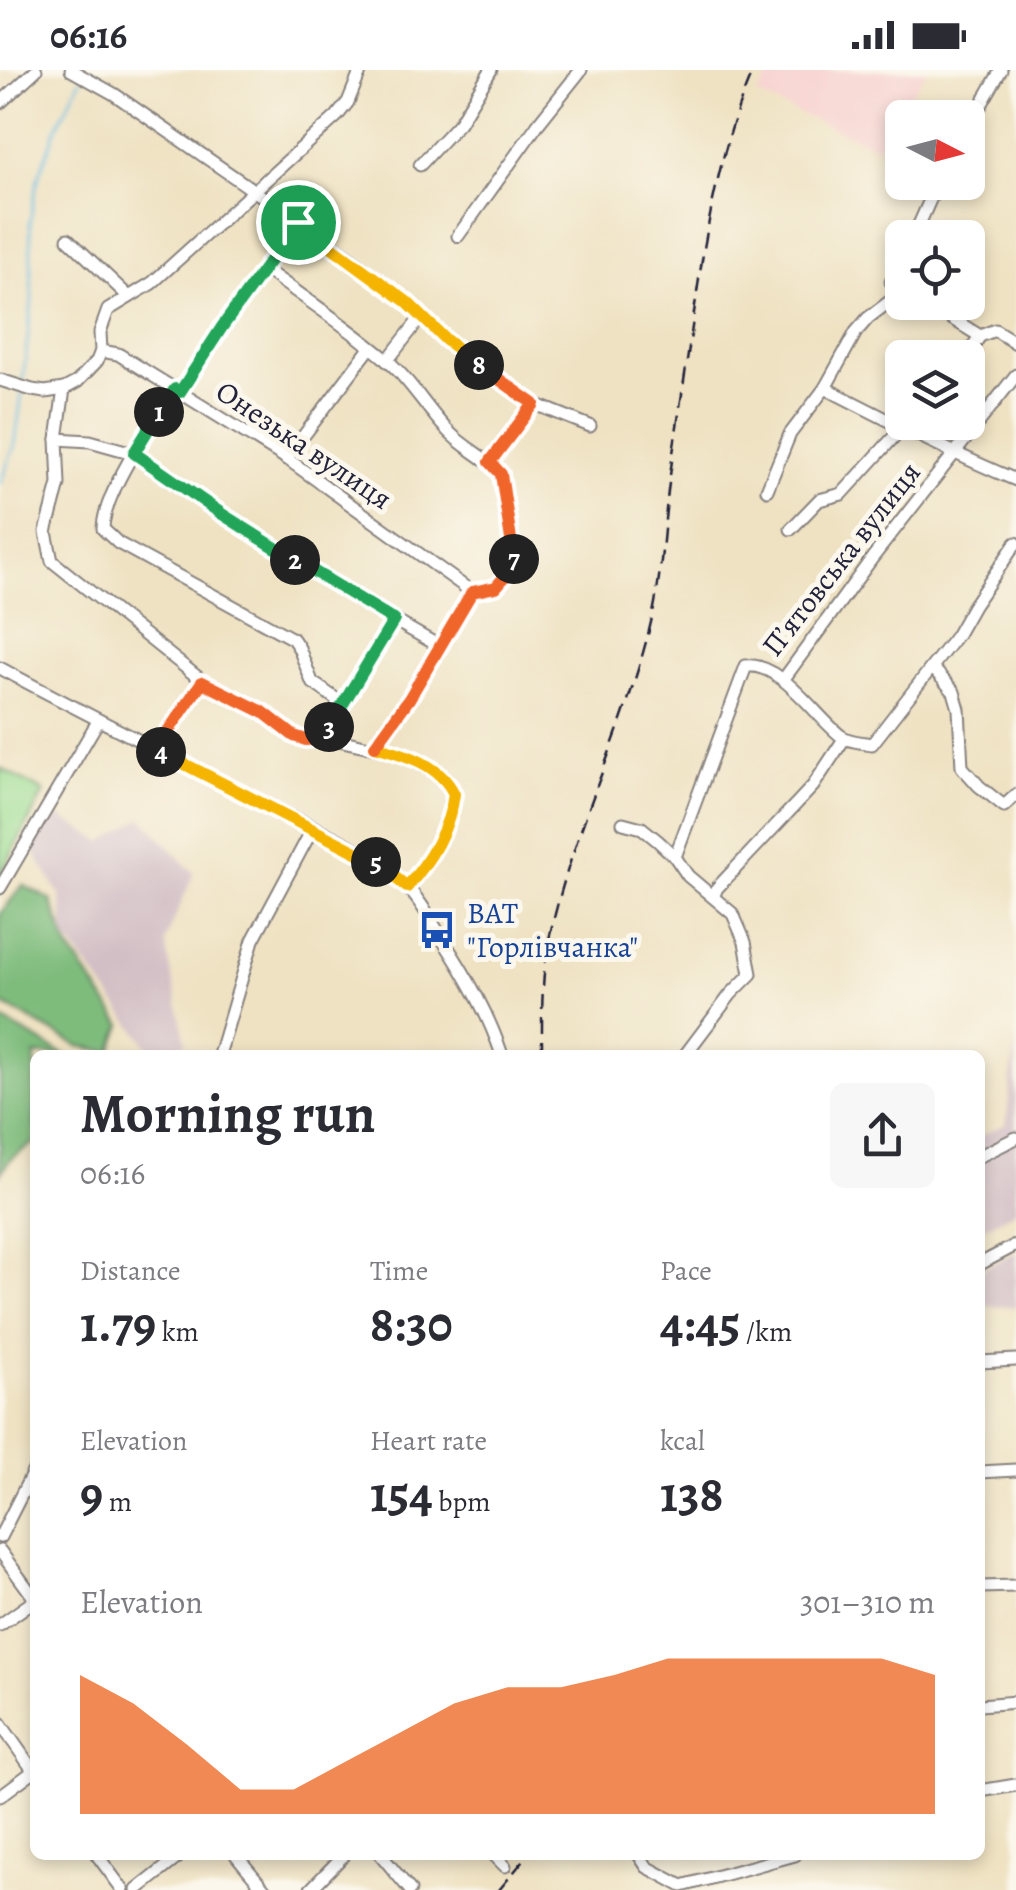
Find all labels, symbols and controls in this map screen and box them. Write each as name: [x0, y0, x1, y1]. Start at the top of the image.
text: 06:16: [50, 9, 127, 61]
north arrow: [885, 100, 985, 200]
map controls: [885, 100, 985, 440]
pin: [256, 180, 341, 265]
icon: arrive: [271, 195, 326, 250]
button: locate: [885, 220, 985, 320]
pin: 8: [454, 340, 504, 390]
button: layers: [885, 340, 985, 440]
text: 8: [472, 346, 486, 384]
street label: Онезька вулиця: [208, 371, 400, 519]
pin: 1: [134, 387, 184, 437]
text: 1: [154, 393, 164, 431]
street label: П’ятовська вулиця: [753, 454, 929, 664]
pin: 7: [489, 534, 539, 584]
pin: 2: [270, 535, 320, 585]
text: 7: [508, 540, 520, 578]
text: 2: [288, 541, 302, 579]
pin: 3: [304, 702, 354, 752]
text: 3: [323, 708, 335, 746]
pin: 4: [136, 727, 186, 777]
text: 4: [154, 733, 168, 771]
pin: 5: [351, 837, 401, 887]
text: 5: [370, 843, 382, 881]
place label: ВАТ "Горлівчанка": [467, 893, 638, 967]
bus stop icon: ВАТ "Горлівчанка": [416, 909, 458, 951]
text: Morning run: [80, 1076, 375, 1151]
button: share: [830, 1083, 935, 1188]
text: 06:16: [80, 1151, 145, 1195]
text: Distance: [80, 1252, 180, 1290]
text: Time: [370, 1252, 428, 1290]
text: Pace: [660, 1252, 712, 1290]
text: 1.79: [80, 1290, 156, 1358]
text: 8:30: [370, 1290, 453, 1358]
text: 4:45: [660, 1290, 740, 1358]
text: km: [156, 1313, 199, 1351]
text: /km: [740, 1313, 792, 1351]
text: Elevation: [80, 1422, 187, 1460]
text: Heart rate: [370, 1422, 487, 1460]
text: kcal: [660, 1422, 705, 1460]
text: 9: [80, 1460, 103, 1528]
text: 154: [370, 1460, 433, 1528]
text: 138: [660, 1460, 723, 1528]
text: m: [103, 1483, 132, 1521]
text: bpm: [433, 1483, 491, 1521]
text: Elevation: [80, 1580, 203, 1624]
text: 301–310 m: [800, 1580, 935, 1624]

